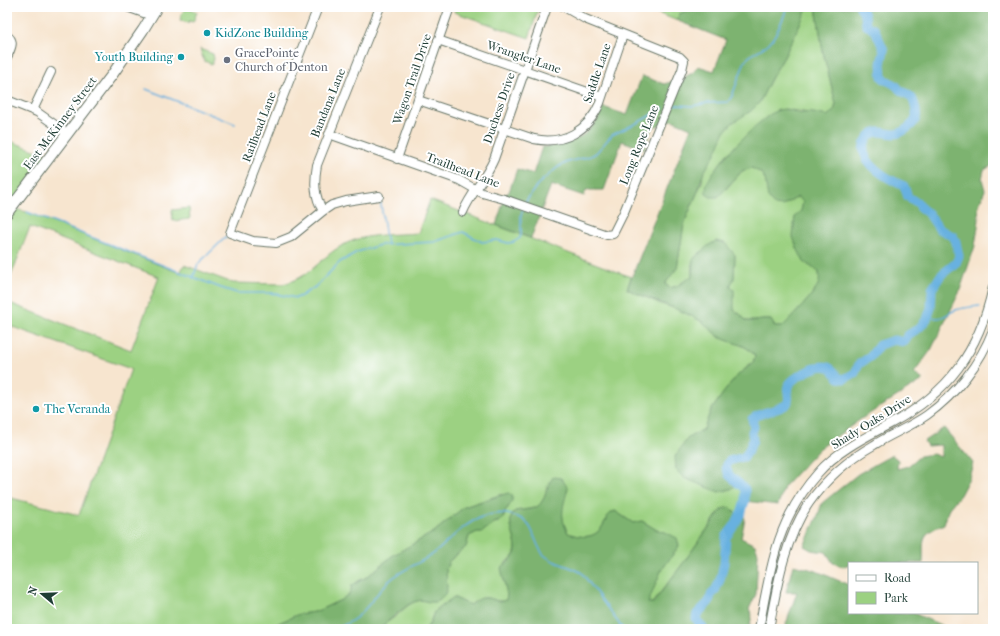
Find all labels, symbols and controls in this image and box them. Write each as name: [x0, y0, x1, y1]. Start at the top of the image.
place label: KidZone Building: [215, 26, 309, 40]
marker: KidZone Building: [202, 28, 212, 38]
street label: Wagon Trail Drive: [390, 32, 434, 127]
street label: Wrangler Lane: [484, 37, 563, 76]
street label: Saddle Lane: [580, 41, 614, 105]
place label: GracePointe Church of Denton: [235, 46, 328, 74]
place label: Youth Building: [94, 50, 174, 64]
marker: Youth Building: [176, 52, 186, 62]
marker: GracePointe Church of Denton: [222, 55, 232, 65]
street label: Bandana Lane: [308, 66, 348, 140]
street label: Duchess Drive: [480, 70, 518, 146]
street label: East McKinney Street: [20, 73, 100, 172]
street label: Railhead Lane: [239, 90, 279, 164]
street label: Long Rope Lane: [617, 103, 661, 187]
street label: Trailhead Lane: [424, 150, 502, 190]
street label: Shady Oaks Drive: [829, 392, 913, 452]
place label: The Veranda: [44, 402, 111, 416]
marker: The Veranda: [31, 404, 41, 414]
legend: [848, 562, 978, 614]
text: Road: [884, 571, 911, 585]
north arrow: [22, 574, 62, 614]
text: N: [26, 584, 41, 597]
text: Park: [884, 591, 909, 605]

